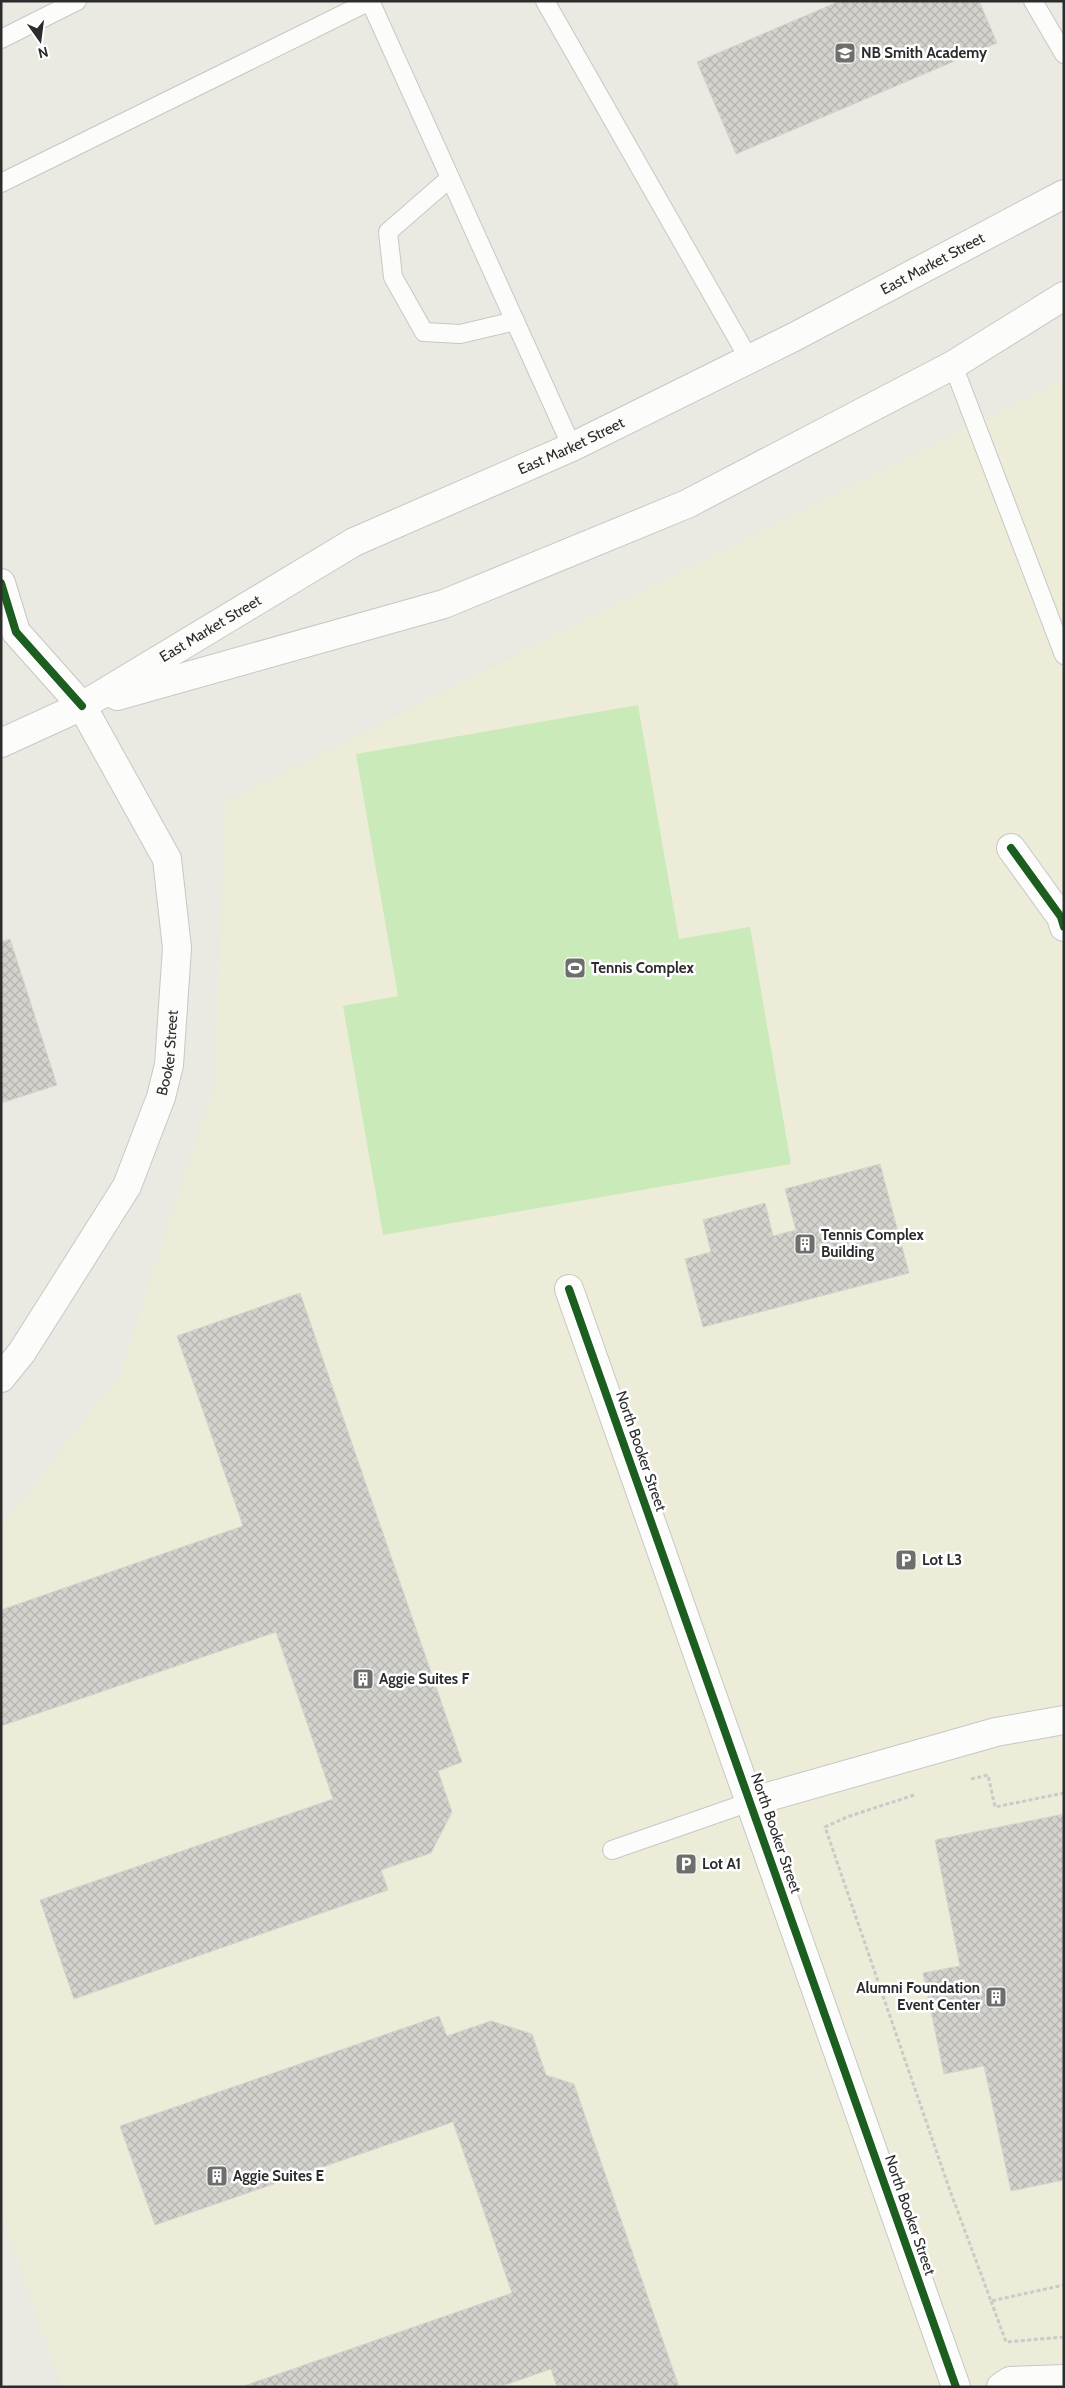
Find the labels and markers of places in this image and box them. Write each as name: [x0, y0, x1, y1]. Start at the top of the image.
school or university icon: NB Smith Academy: [833, 41, 857, 65]
place label: NB Smith Academy: [861, 44, 988, 62]
sports icon: Tennis Complex: [563, 956, 587, 980]
place label: Tennis Complex: [591, 959, 695, 977]
place label: Tennis Complex Building: [821, 1226, 925, 1261]
building icon: Tennis Complex Building: [793, 1232, 817, 1256]
parking icon: Lot L3: [894, 1548, 918, 1572]
place label: Lot L3: [922, 1551, 962, 1569]
building icon: Aggie Suites F: [351, 1667, 375, 1691]
place label: Aggie Suites F: [379, 1670, 469, 1688]
parking icon: Lot A1: [674, 1852, 698, 1876]
place label: Lot A1: [702, 1855, 741, 1873]
place label: Alumni Foundation Event Center: [856, 1979, 980, 2014]
building icon: Alumni Foundation Event Center: [984, 1985, 1008, 2009]
building icon: Aggie Suites E: [205, 2164, 229, 2188]
place label: Aggie Suites E: [233, 2167, 324, 2185]

